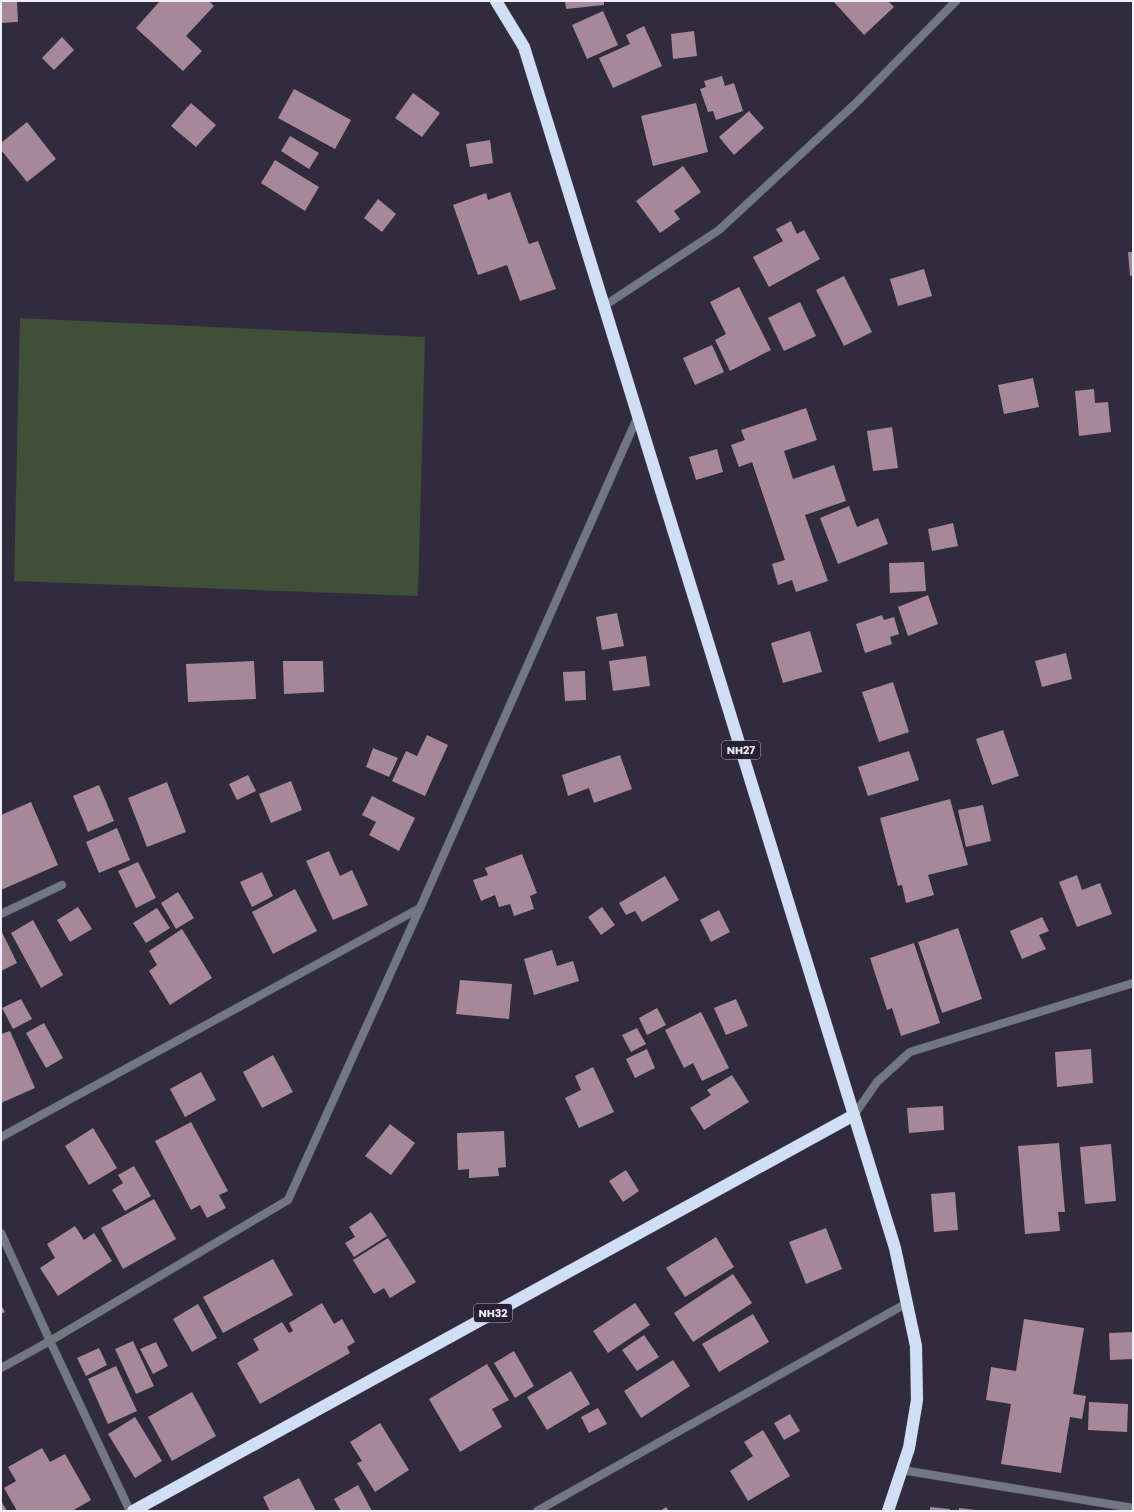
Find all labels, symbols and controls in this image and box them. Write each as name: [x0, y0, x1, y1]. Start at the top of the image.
road number: NH27: [722, 741, 760, 759]
road number: NH32: [474, 1304, 512, 1322]

